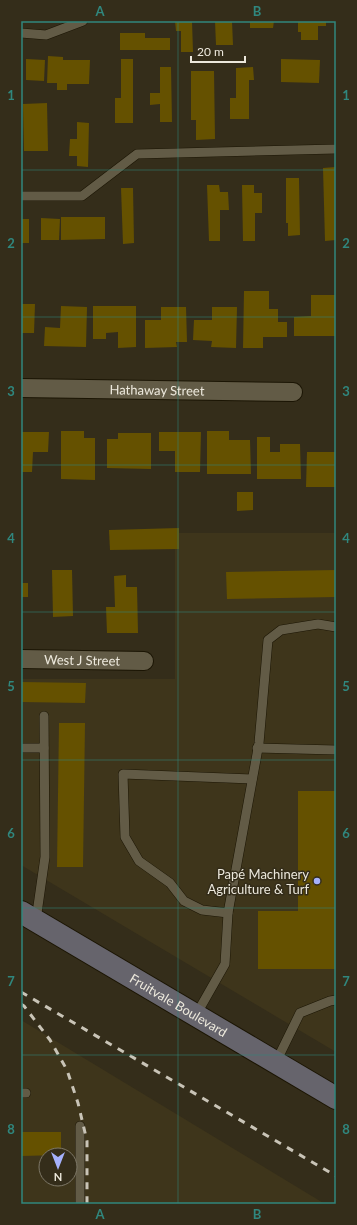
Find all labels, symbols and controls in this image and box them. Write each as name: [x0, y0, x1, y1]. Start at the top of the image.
text: A: [94, 3, 105, 19]
text: B: [253, 3, 262, 19]
scale bar: [191, 38, 245, 64]
text: 20 m: [197, 44, 224, 59]
text: 1: [7, 87, 15, 103]
text: 1: [342, 87, 350, 103]
text: 2: [7, 235, 15, 251]
text: 2: [342, 235, 350, 251]
street label: Hathaway Street: [109, 381, 205, 399]
text: 3: [7, 383, 15, 399]
text: 3: [342, 383, 350, 399]
text: 4: [7, 530, 15, 546]
text: 4: [342, 530, 350, 546]
street label: West J Street: [44, 651, 120, 669]
text: 5: [7, 678, 15, 694]
text: 5: [342, 678, 350, 694]
text: 6: [7, 825, 15, 841]
text: 6: [342, 825, 350, 841]
place label: Papé Machinery Agriculture & Turf: [207, 866, 309, 897]
marker: Papé Machinery Agriculture & Turf: [312, 876, 322, 886]
street label: Fruitvale Boulevard: [127, 970, 230, 1040]
text: 7: [7, 973, 15, 989]
text: 7: [342, 973, 350, 989]
text: 8: [7, 1121, 15, 1137]
text: 8: [342, 1121, 350, 1137]
north arrow: [38, 1147, 78, 1187]
text: N: [54, 1171, 62, 1184]
text: A: [94, 1206, 105, 1222]
text: B: [253, 1206, 262, 1222]

